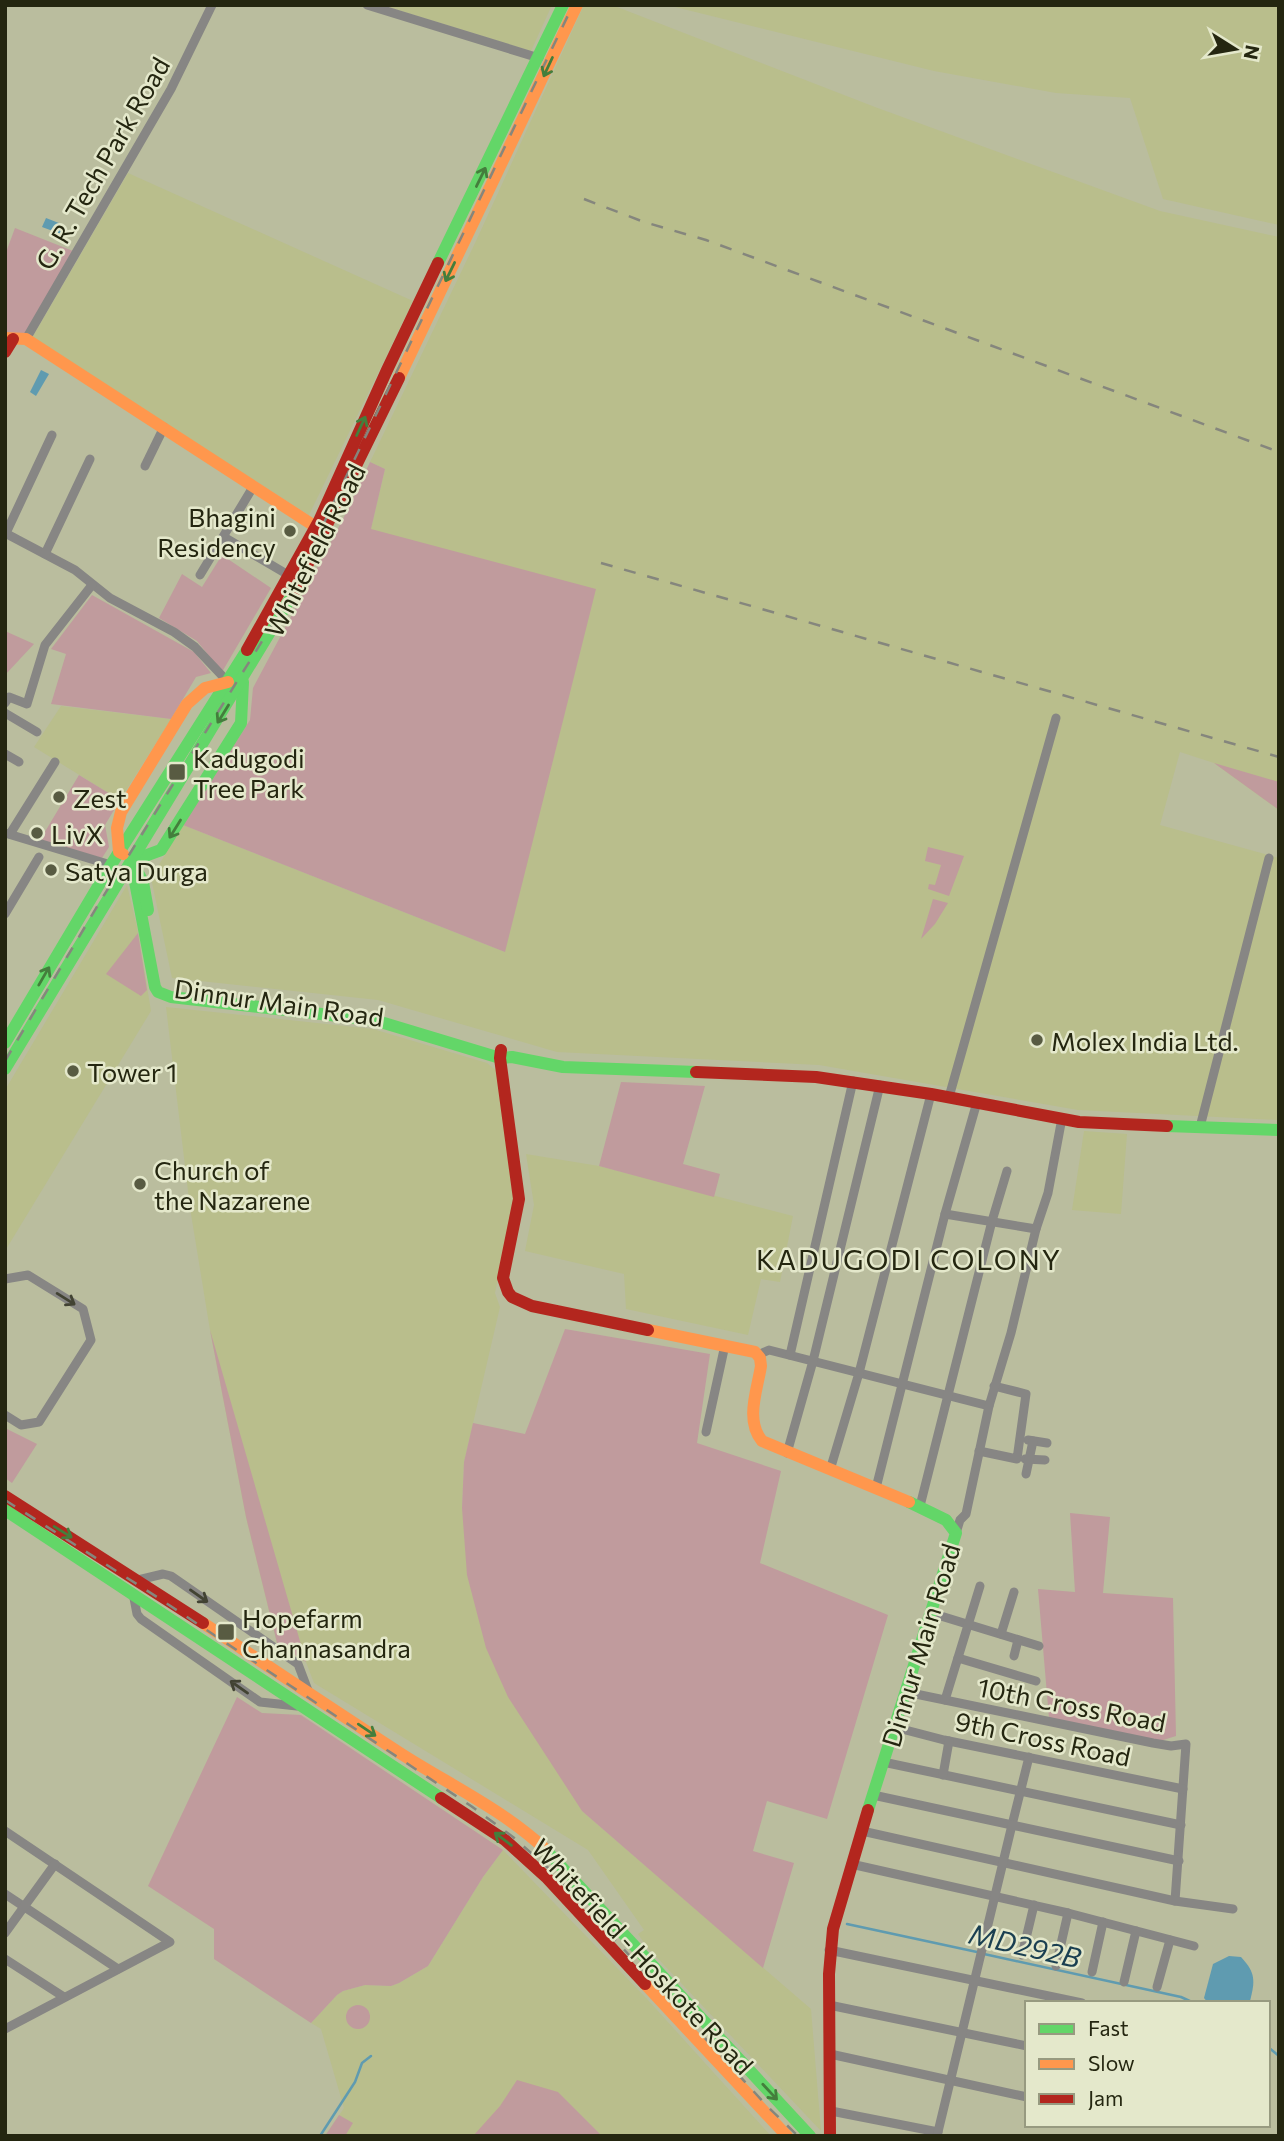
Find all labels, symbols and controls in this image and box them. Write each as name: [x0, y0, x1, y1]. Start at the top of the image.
north arrow: [1200, 14, 1270, 84]
text: N: [1240, 43, 1265, 62]
street label: G. R. Tech Park Road: [29, 51, 175, 275]
one-way arrow: [540, 56, 554, 77]
one-way arrow: [475, 167, 488, 188]
one-way arrow: [443, 261, 456, 283]
one-way arrow: [355, 416, 368, 437]
street label: Whitefield Road: [257, 458, 371, 642]
place label: Bhagini Residency: [157, 501, 276, 562]
marker: Bhagini Residency: [282, 523, 298, 539]
one-way arrow: [215, 704, 230, 723]
place label: Kadugodi Tree Park: [193, 742, 305, 803]
marker: Kadugodi Tree Park: [167, 762, 187, 782]
place label: Zest: [73, 782, 127, 813]
marker: Zest: [51, 789, 67, 805]
place label: LivX: [51, 818, 104, 849]
one-way arrow: [167, 819, 181, 839]
marker: LivX: [29, 825, 45, 841]
place label: Satya Durga: [65, 855, 208, 886]
marker: Satya Durga: [43, 862, 59, 878]
one-way arrow: [38, 967, 52, 987]
street label: Dinnur Main Road: [172, 972, 386, 1032]
place label: Molex India Ltd.: [1051, 1025, 1239, 1056]
marker: Molex India Ltd.: [1029, 1032, 1045, 1048]
place label: Tower 1: [87, 1056, 177, 1087]
marker: Tower 1: [65, 1063, 81, 1079]
place label: Church of the Nazarene: [154, 1154, 310, 1215]
marker: Church of the Nazarene: [132, 1176, 148, 1192]
district label: KADUGODI COLONY: [756, 1242, 1062, 1276]
one-way arrow: [56, 1292, 76, 1306]
one-way arrow: [53, 1525, 73, 1539]
street label: Dinnur Main Road: [874, 1540, 966, 1750]
one-way arrow: [189, 1589, 208, 1603]
place label: Hopefarm Channasandra: [242, 1602, 411, 1663]
marker: Hopefarm Channasandra: [216, 1622, 236, 1642]
street label: 10th Cross Road: [975, 1671, 1169, 1737]
one-way arrow: [230, 1680, 249, 1694]
street label: 9th Cross Road: [952, 1704, 1134, 1772]
one-way arrow: [357, 1723, 376, 1737]
one-way arrow: [494, 1832, 513, 1846]
street label: Whitefield - Hoskote Road: [526, 1832, 760, 2080]
water label: MD292B: [966, 1916, 1085, 1975]
legend: [1025, 2001, 1270, 2127]
text: Fast: [1088, 2015, 1129, 2040]
text: Slow: [1088, 2050, 1135, 2075]
one-way arrow: [762, 2083, 779, 2100]
text: Jam: [1088, 2085, 1123, 2110]

